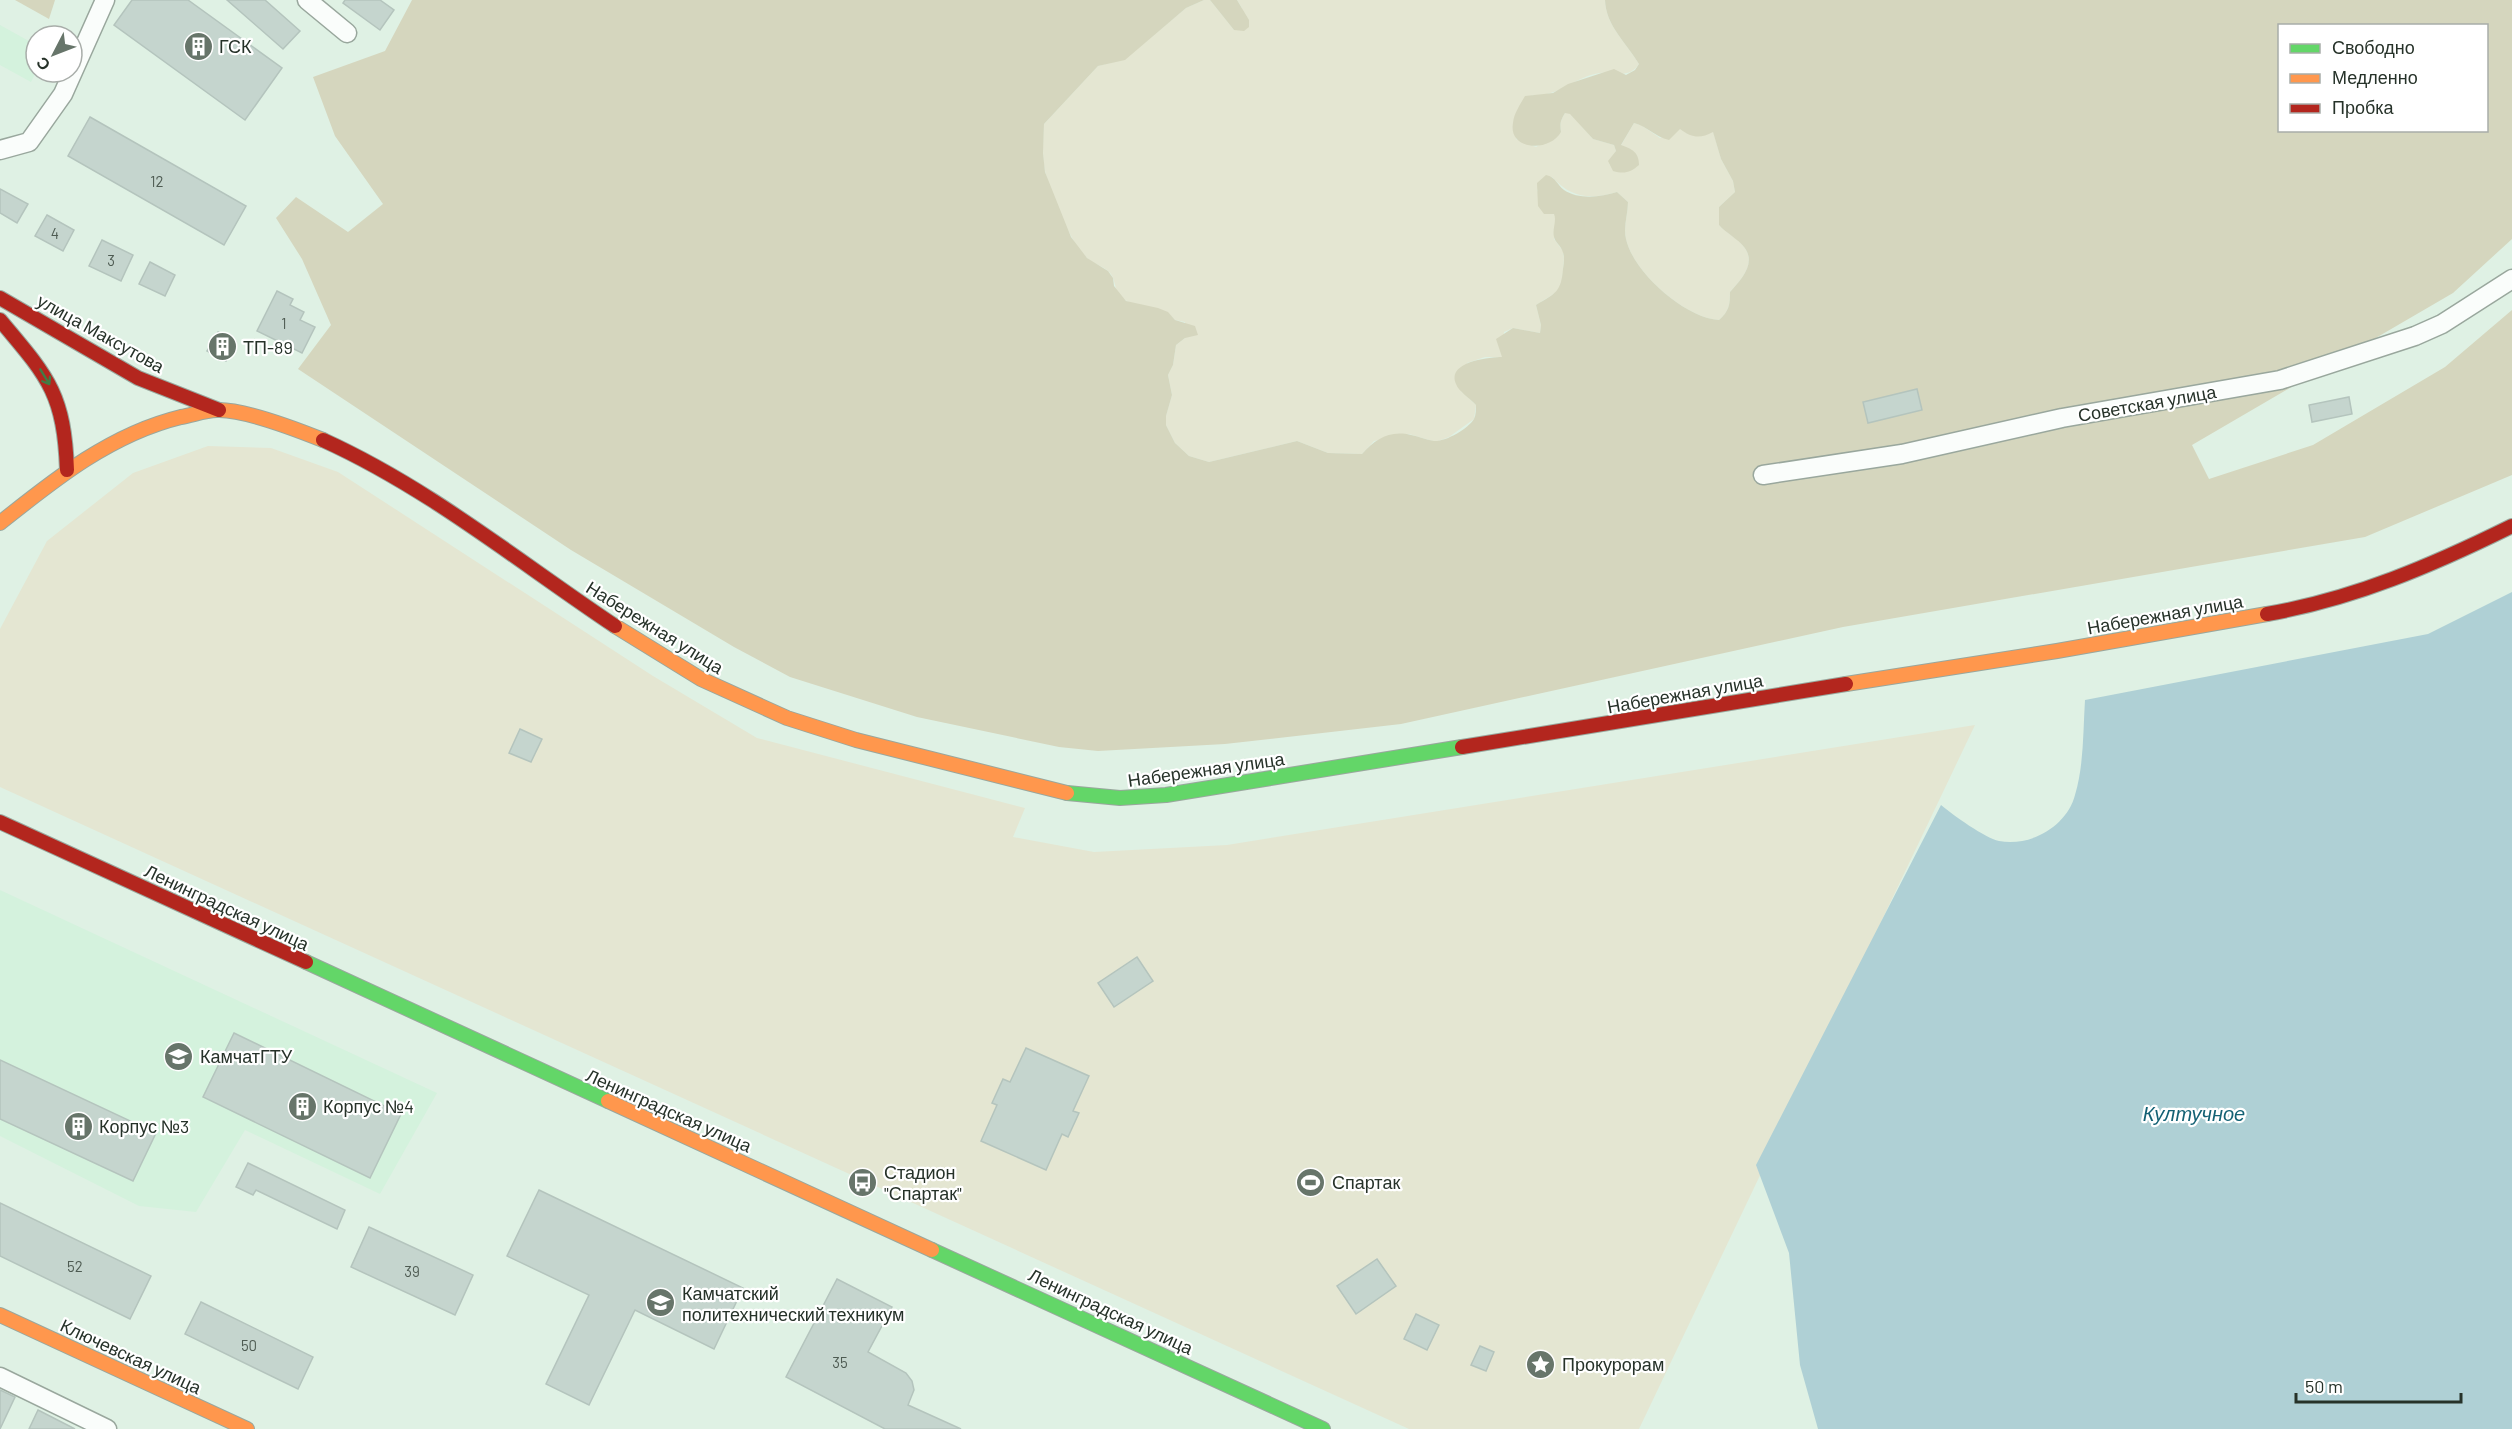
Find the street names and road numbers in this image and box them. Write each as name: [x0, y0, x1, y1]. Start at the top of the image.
street label: улица Максутова: [34, 289, 169, 377]
street label: Советская улица: [2076, 380, 2219, 426]
street label: Набережная улица: [582, 576, 729, 679]
street label: Набережная улица: [2085, 589, 2246, 639]
street label: Набережная улица: [1605, 668, 1766, 718]
street label: Набережная улица: [1126, 747, 1287, 791]
street label: Ленинградская улица: [141, 859, 314, 955]
street label: Ленинградская улица: [583, 1064, 756, 1157]
street label: Ленинградская улица: [1025, 1263, 1198, 1359]
street label: Ключевская улица: [57, 1314, 206, 1399]

